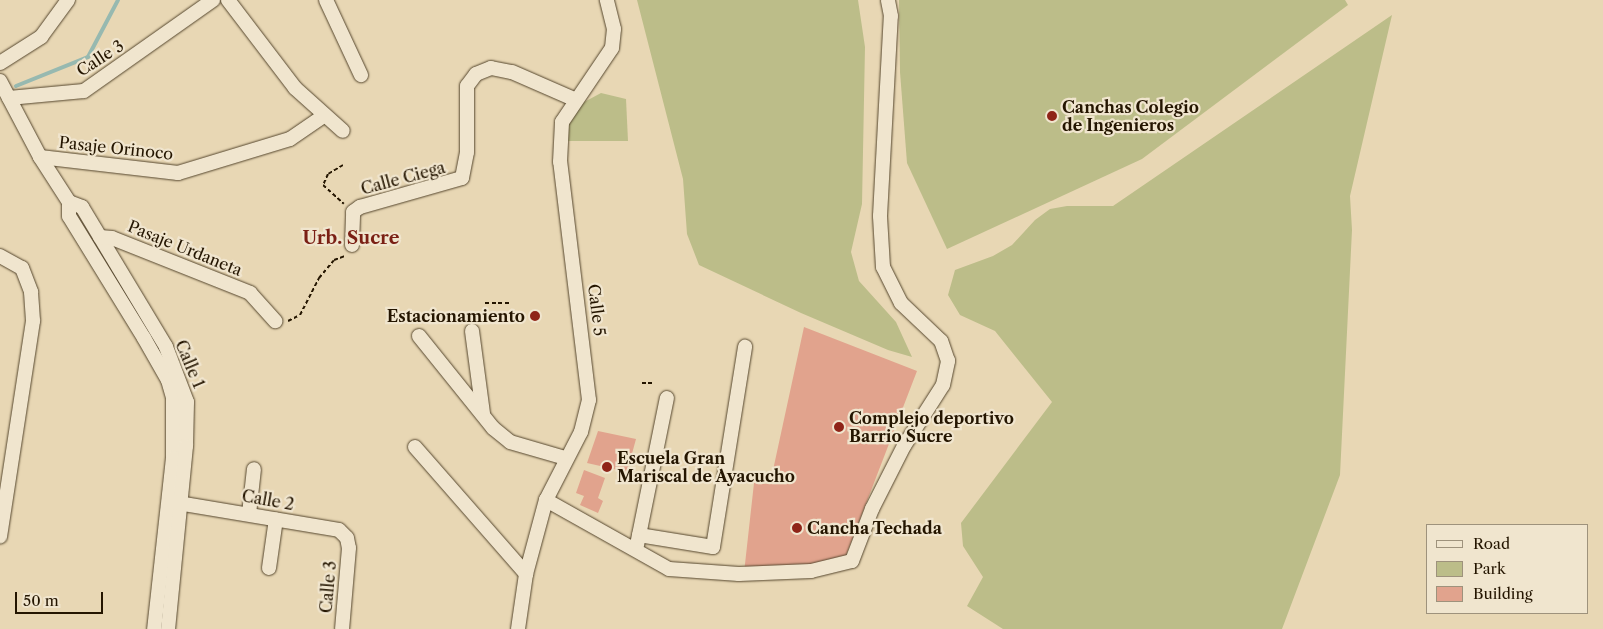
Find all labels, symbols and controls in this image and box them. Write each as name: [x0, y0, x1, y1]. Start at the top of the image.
street label: Calle 3: [73, 36, 127, 80]
place label: Canchas Colegio de Ingenieros: [1062, 97, 1199, 135]
marker: Canchas Colegio de Ingenieros: [1046, 110, 1058, 122]
street label: Pasaje Orinoco: [58, 132, 174, 164]
street label: Calle Ciega: [359, 158, 447, 198]
street label: Pasaje Urdaneta: [125, 216, 245, 280]
district label: Urb. Sucre: [303, 227, 399, 249]
street label: Calle 5: [584, 283, 610, 337]
place label: Estacionamiento: [387, 306, 525, 326]
marker: Estacionamiento: [529, 310, 541, 322]
street label: Calle 1: [171, 337, 209, 391]
place label: Complejo deportivo Barrio Sucre: [849, 408, 1014, 446]
marker: Complejo deportivo Barrio Sucre: [833, 421, 845, 433]
place label: Escuela Gran Mariscal de Ayacucho: [617, 448, 795, 486]
marker: Escuela Gran Mariscal de Ayacucho: [601, 461, 613, 473]
street label: Calle 2: [240, 486, 296, 514]
place label: Cancha Techada: [807, 518, 943, 538]
marker: Cancha Techada: [791, 522, 803, 534]
legend: [1426, 524, 1588, 614]
text: Road: [1473, 534, 1510, 553]
text: Park: [1473, 559, 1506, 578]
street label: Calle 3: [316, 560, 340, 614]
scale bar: [18, 582, 105, 614]
text: Building: [1473, 584, 1533, 603]
text: 50 m: [23, 591, 59, 610]

